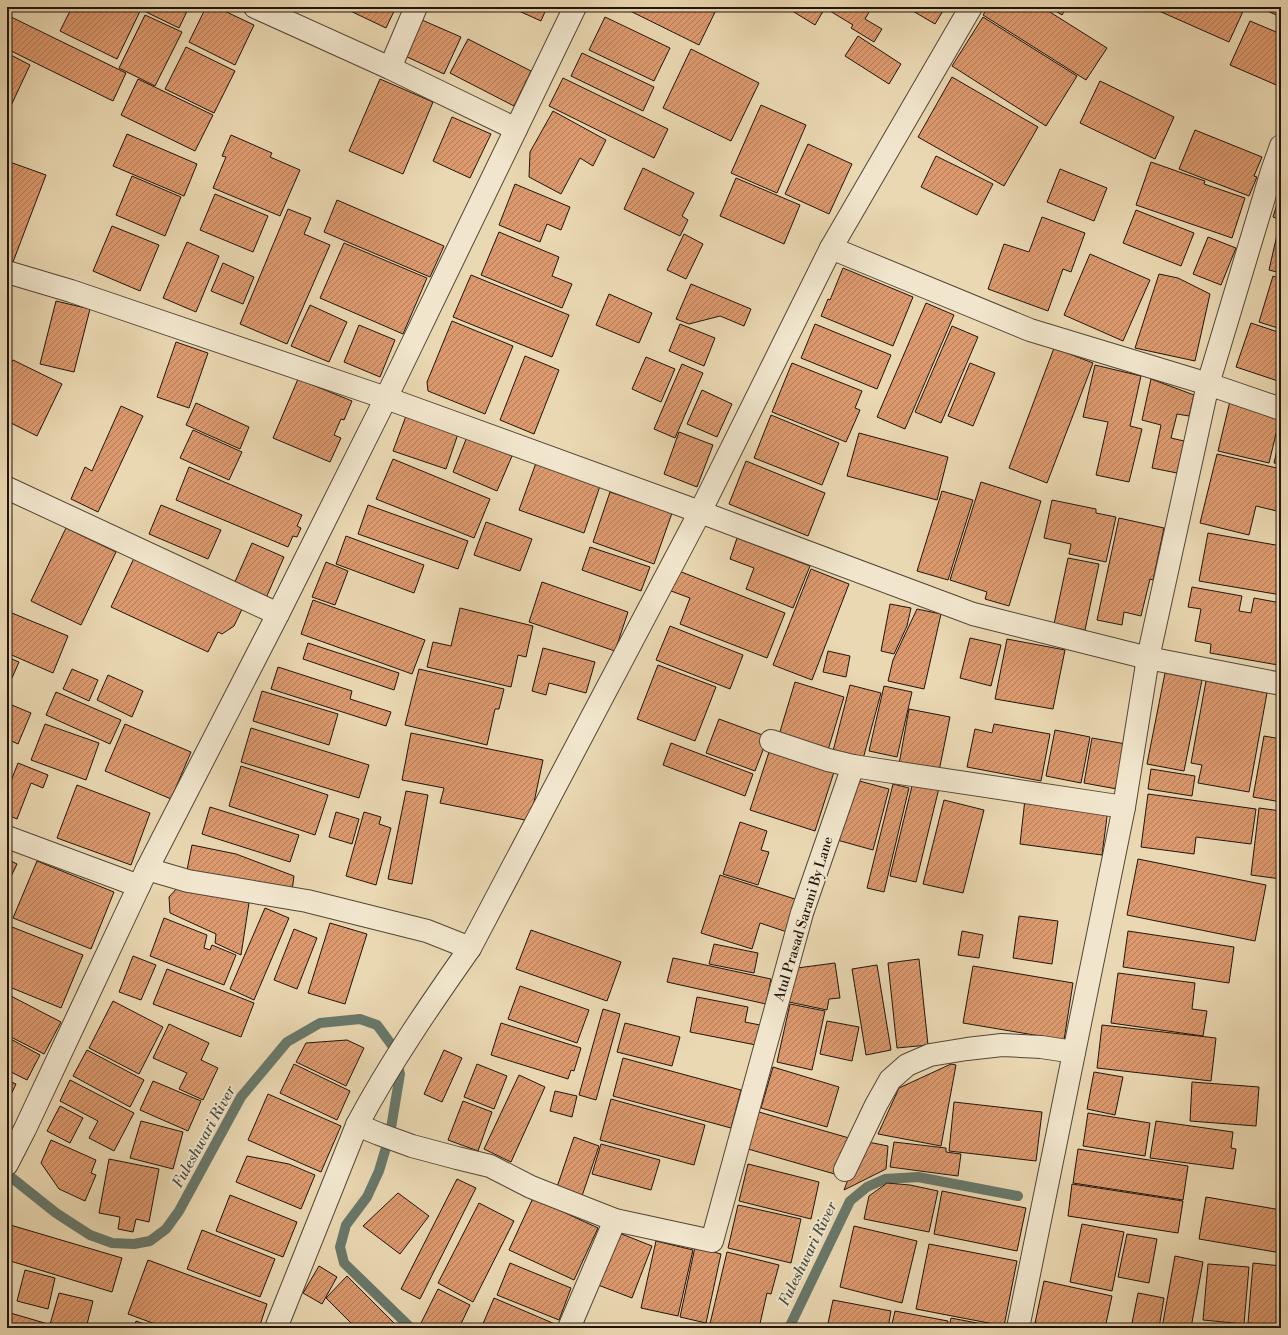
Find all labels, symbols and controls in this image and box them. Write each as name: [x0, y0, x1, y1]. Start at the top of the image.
street label: Atul Prasad Sarani By Lane: [770, 834, 838, 1004]
water label: Fuleshwari River: [168, 1082, 240, 1191]
water label: Fuleshwari River: [775, 1198, 842, 1309]

